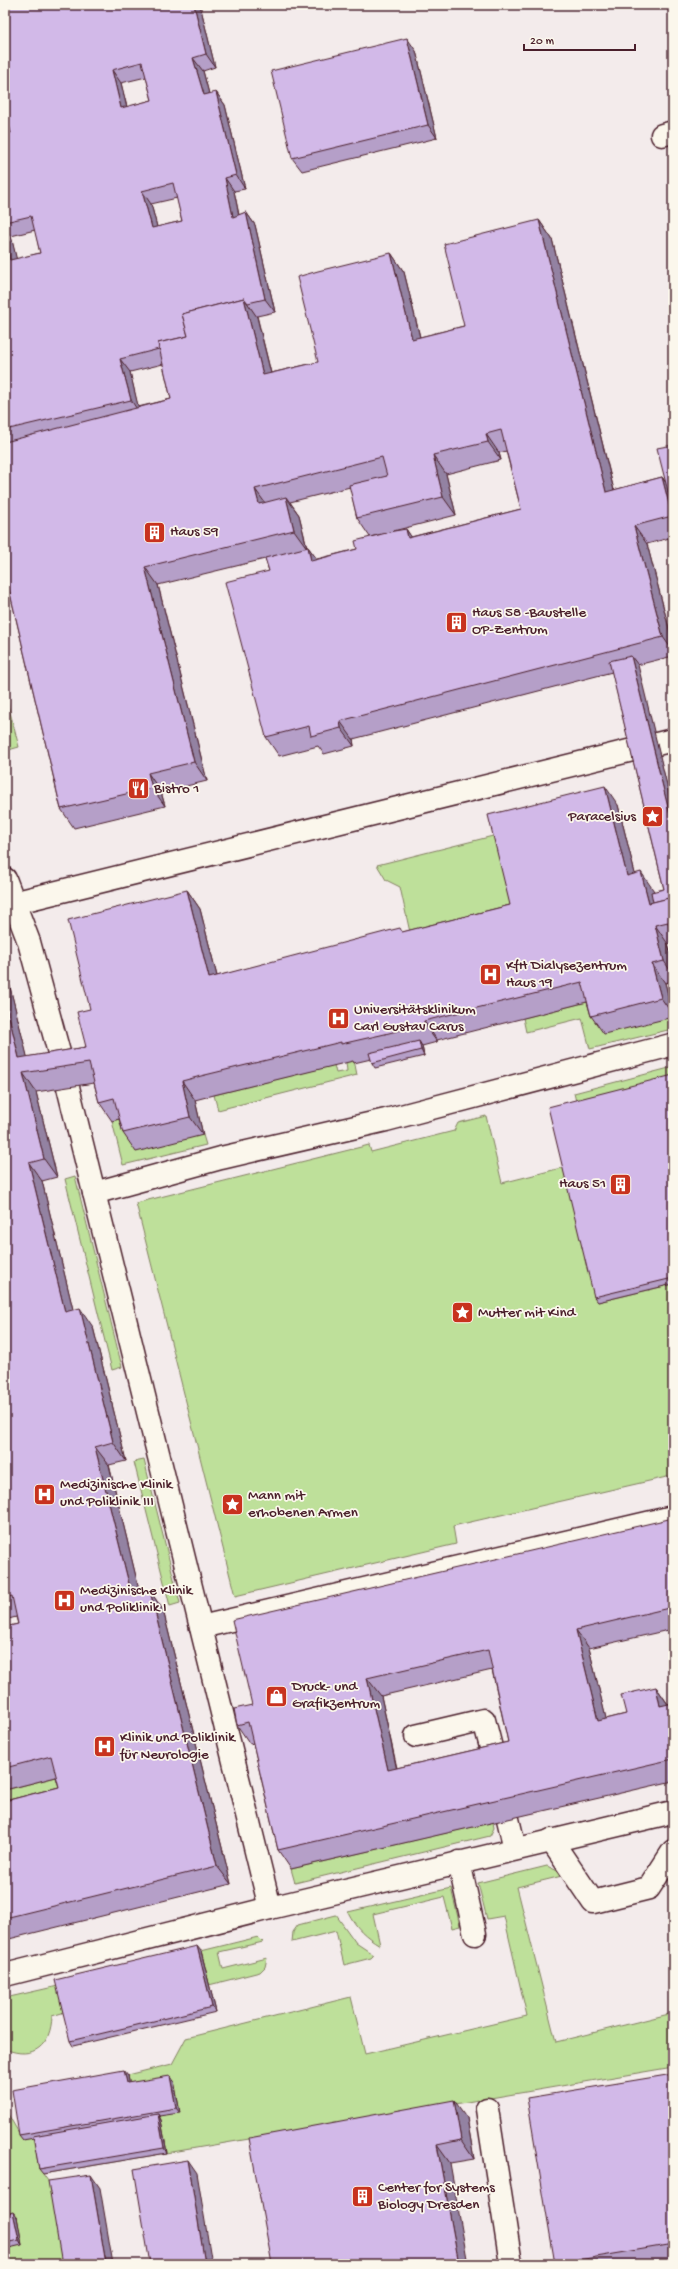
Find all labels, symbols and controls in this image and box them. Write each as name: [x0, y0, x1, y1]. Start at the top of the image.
scale bar: [524, 26, 635, 52]
text: 20 m: [530, 35, 555, 49]
building icon: Haus 59: [141, 519, 167, 545]
place label: Haus 59: [170, 523, 219, 541]
place label: Haus 58 -Baustelle OP-Zentrum: [472, 604, 586, 639]
building icon: Haus 58 -Baustelle OP-Zentrum: [443, 609, 469, 635]
restaurant icon: Bistro 1: [125, 776, 151, 802]
place label: Bistro 1: [153, 780, 199, 798]
place icon: Paracelsius: [639, 804, 665, 830]
place label: Paracelsius: [567, 808, 636, 826]
place label: KfH Dialysezentrum Haus 19: [506, 957, 627, 992]
hospital icon: KfH Dialysezentrum Haus 19: [477, 962, 503, 988]
place label: Universitätsklinikum Carl Gustav Carus: [354, 1001, 476, 1036]
hospital icon: Universitätsklinikum Carl Gustav Carus: [326, 1006, 352, 1032]
building icon: Haus 51: [608, 1171, 634, 1197]
place label: Haus 51: [559, 1175, 606, 1193]
place icon: Mutter mit Kind: [450, 1300, 476, 1326]
place label: Mutter mit Kind: [478, 1304, 577, 1322]
place label: Medizinische Klinik und Poliklinik III: [60, 1476, 174, 1511]
hospital icon: Medizinische Klinik und Poliklinik III: [32, 1481, 58, 1507]
place label: Mann mit erhobenen Armen: [248, 1487, 358, 1522]
place icon: Mann mit erhobenen Armen: [219, 1492, 245, 1518]
place label: Medizinische Klinik und Poliklinik I: [80, 1582, 194, 1617]
hospital icon: Medizinische Klinik und Poliklinik I: [51, 1587, 77, 1613]
place label: Druck- und Grafikzentrum: [291, 1678, 381, 1713]
shop icon: Druck- und Grafikzentrum: [263, 1683, 289, 1709]
place label: Klinik und Poliklinik für Neurologie: [119, 1729, 236, 1764]
hospital icon: Klinik und Poliklinik für Neurologie: [91, 1734, 117, 1760]
place label: Center for Systems Biology Dresden: [377, 2179, 495, 2214]
building icon: Center for Systems Biology Dresden: [350, 2184, 376, 2210]

